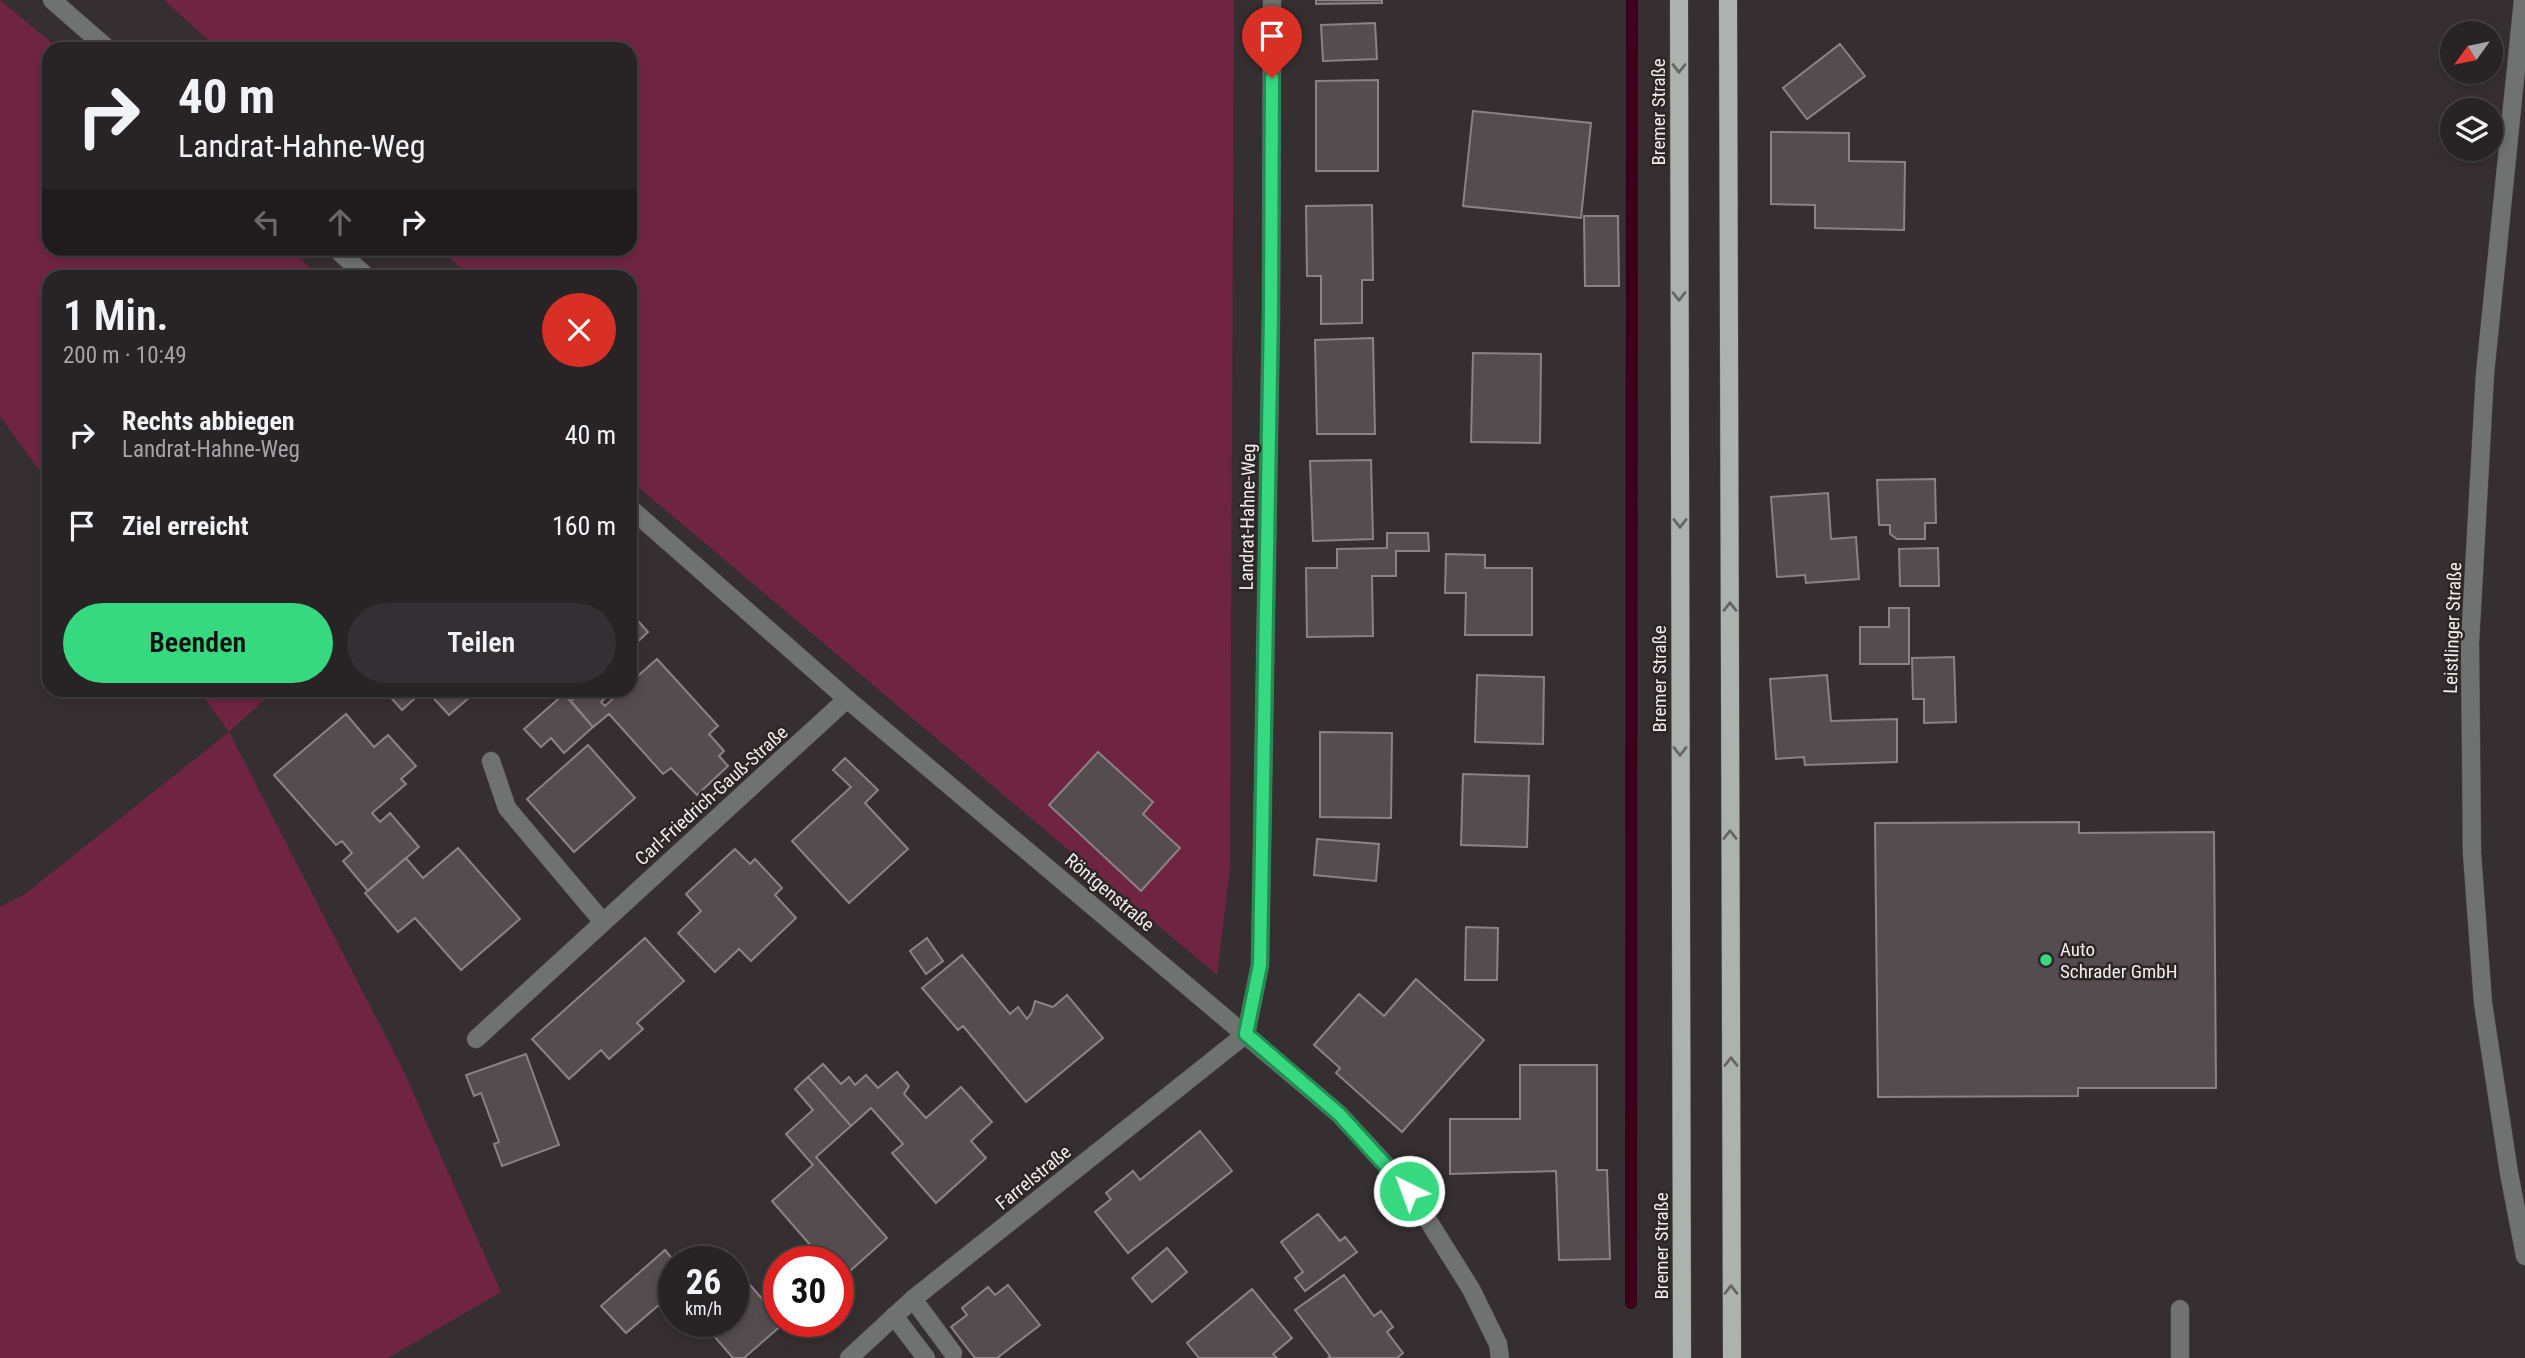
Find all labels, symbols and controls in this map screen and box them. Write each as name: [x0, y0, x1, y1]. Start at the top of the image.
pin: [1242, 6, 1302, 78]
icon: arrive: [1253, 17, 1291, 55]
north arrow: [2440, 21, 2502, 84]
map controls: [2440, 21, 2503, 161]
street label: Bremer Straße: [1647, 58, 1670, 166]
one-way arrow: [1671, 63, 1687, 74]
text: 40 m: [178, 68, 275, 125]
icon: right: [63, 70, 154, 161]
button: layers: [2440, 98, 2503, 161]
text: Landrat-Hahne-Weg: [178, 127, 426, 165]
icon: left: [248, 203, 286, 241]
icon: ahead: [321, 203, 359, 241]
icon: right: [394, 203, 432, 241]
text: 1 Min.: [63, 291, 169, 340]
one-way arrow: [1671, 291, 1687, 301]
button: close: [542, 293, 616, 367]
text: 200 m · 10:49: [63, 342, 187, 369]
text: Rechts abbiegen: [122, 406, 295, 436]
icon: right: [63, 416, 101, 454]
text: 40 m: [565, 420, 616, 450]
text: Landrat-Hahne-Weg: [122, 436, 300, 463]
street label: Landrat-Hahne-Weg: [1235, 443, 1260, 591]
icon: arrive: [63, 507, 101, 545]
text: Ziel erreicht: [122, 511, 248, 541]
text: 160 m: [552, 511, 616, 541]
one-way arrow: [1672, 518, 1688, 529]
street label: Leistlinger Straße: [2439, 562, 2466, 694]
one-way arrow: [1722, 602, 1738, 612]
button: Beenden: [63, 603, 333, 683]
button: Teilen: [347, 603, 616, 683]
street label: Bremer Straße: [1648, 625, 1671, 733]
street label: Carl-Friedrich-Gauß-Straße: [630, 721, 793, 870]
one-way arrow: [1672, 746, 1688, 756]
one-way arrow: [1722, 829, 1738, 840]
street label: Röntgenstraße: [1060, 848, 1159, 936]
place label: Auto Schrader GmbH: [2060, 938, 2178, 983]
marker: Auto Schrader GmbH: [2038, 952, 2054, 968]
one-way arrow: [1723, 1057, 1739, 1067]
street label: Farrelstraße: [991, 1140, 1076, 1215]
position arrow: [1372, 1154, 1446, 1228]
street label: Bremer Straße: [1650, 1192, 1673, 1300]
speed limit sign: 30: [763, 1246, 854, 1337]
text: 26: [686, 1262, 721, 1303]
one-way arrow: [1723, 1284, 1739, 1295]
text: km/h: [685, 1298, 722, 1319]

